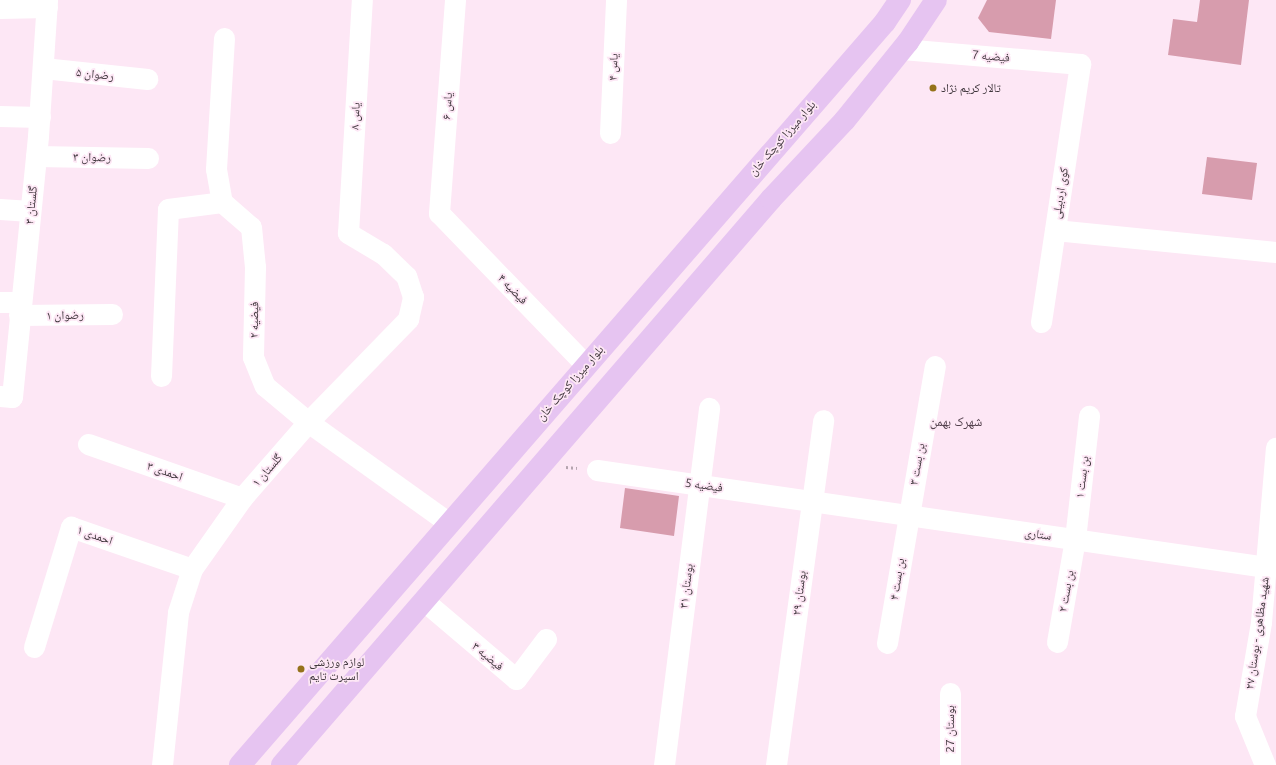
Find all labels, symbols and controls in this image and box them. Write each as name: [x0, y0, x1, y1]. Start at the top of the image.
street label: فیضیه 7: [971, 47, 1011, 65]
street label: یاس ۴: [605, 53, 621, 81]
street label: رضوان ۵: [75, 65, 115, 83]
place label: تالار کریم نژاد: [941, 81, 1001, 95]
marker: تالار کریم نژاد: [928, 83, 938, 93]
street label: یاس ۶: [439, 92, 455, 120]
street label: بلوار میرزا کوچک خان: [745, 97, 819, 179]
street label: یاس ۸: [347, 102, 363, 130]
street label: رضوان ۳: [73, 149, 111, 165]
street label: کوی اردبیلی: [1049, 166, 1071, 220]
street label: گلستان ۳: [22, 185, 40, 225]
street label: فیضیه ۴: [495, 271, 531, 307]
street label: فیضیه ۲: [246, 302, 262, 338]
street label: رضوان ۱: [46, 307, 84, 323]
street label: بلوار میرزا کوچک خان: [533, 342, 607, 424]
district label: شهرک بهمن: [930, 413, 982, 429]
street label: بن بست ۳: [906, 442, 928, 486]
street label: گلستان ۱: [249, 451, 285, 489]
street label: ۱ بن بست: [1072, 455, 1092, 499]
street label: احمدی ۳: [145, 458, 185, 484]
street label: فیضیه 5: [684, 475, 724, 495]
street label: احمدی ۱: [75, 522, 115, 548]
street label: ستاری: [1023, 525, 1053, 543]
street label: بن بست ۴: [887, 557, 907, 601]
street label: بوستان ۳۱: [676, 563, 696, 609]
street label: بن بست ۲: [1055, 569, 1077, 613]
street label: بوستان ۲۹: [789, 570, 809, 616]
street label: شهید مظاهری - بوستان ۲۷: [1242, 576, 1272, 690]
street label: فیضیه ۳: [469, 639, 507, 673]
place label: لوازم ورزشی اسپرت تایم: [309, 655, 364, 683]
marker: لوازم ورزشی اسپرت تایم: [296, 664, 306, 674]
street label: بوستان 27: [943, 705, 957, 753]

